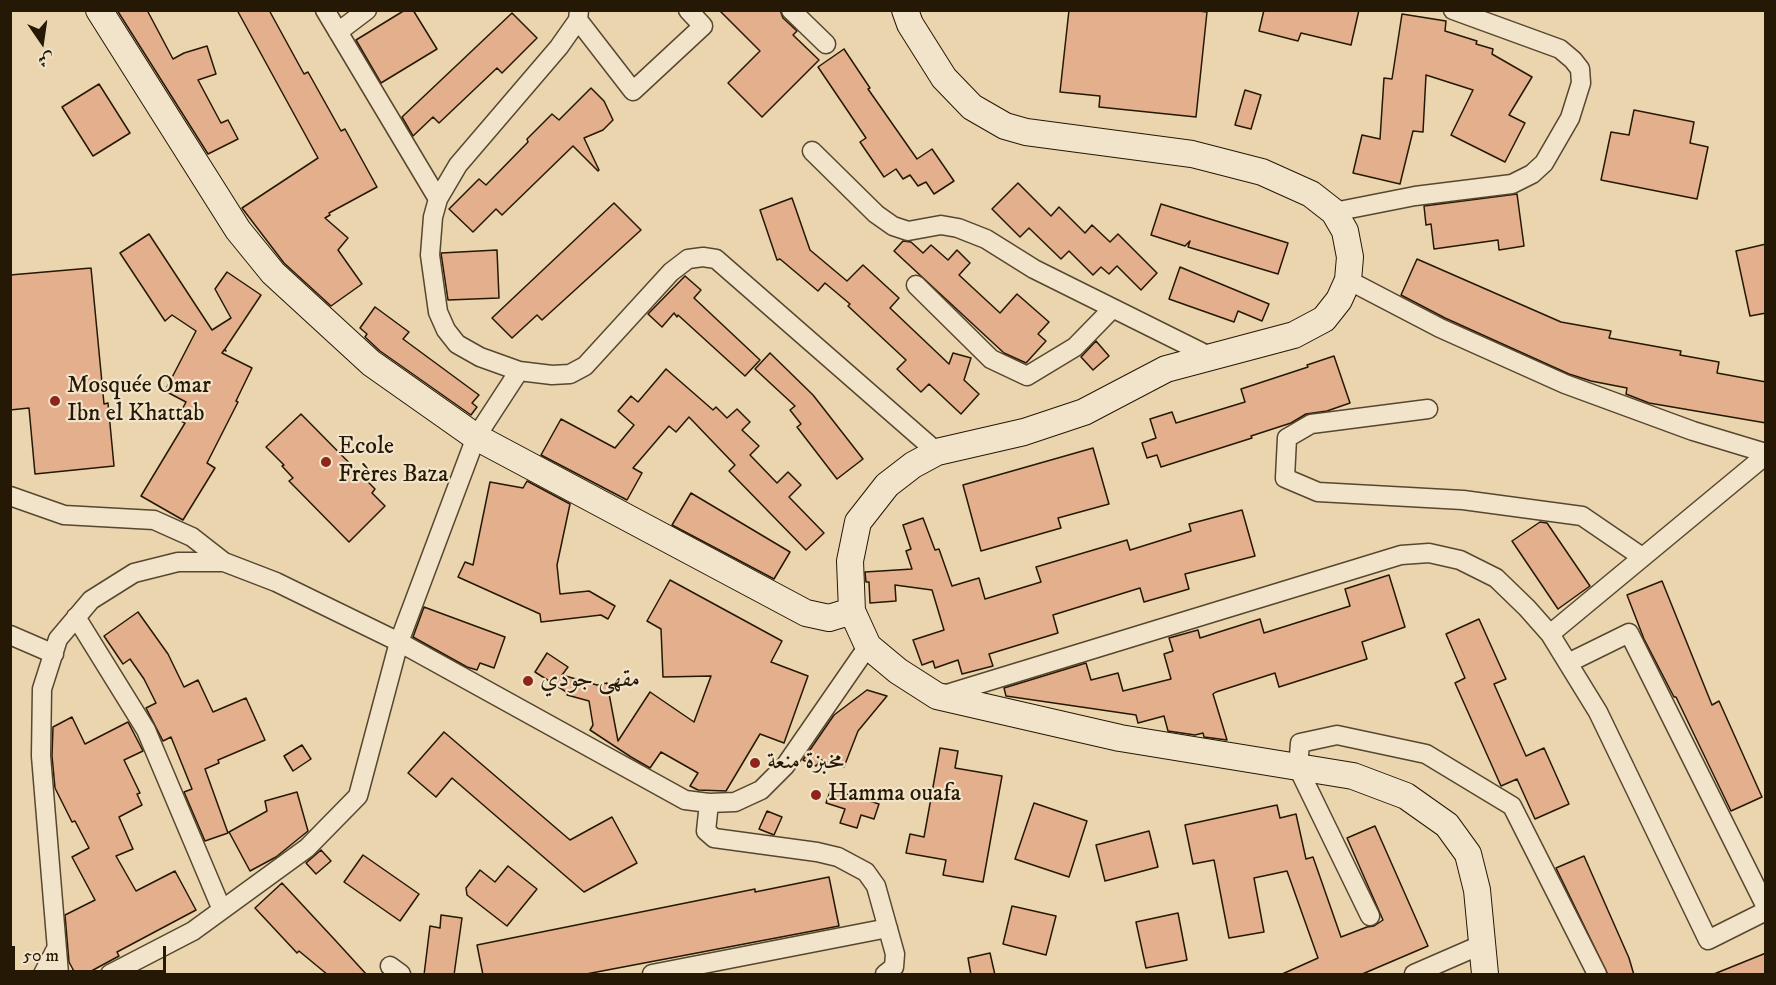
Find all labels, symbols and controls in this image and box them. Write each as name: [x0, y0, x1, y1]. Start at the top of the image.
north arrow: [12, 12, 72, 72]
text: ش: [36, 48, 56, 71]
place label: Mosquée Omar Ibn el Khattab: [67, 373, 211, 429]
marker: Mosquée Omar Ibn el Khattab: [48, 394, 62, 408]
place label: Ecole Frères Baza: [338, 434, 448, 490]
marker: Ecole Frères Baza: [319, 455, 333, 469]
place label: مقهى جودي: [540, 667, 640, 695]
marker: مقهى جودي: [521, 674, 535, 688]
place label: مخبزة منعة: [767, 749, 844, 777]
marker: مخبزة منعة: [748, 756, 762, 770]
place label: Hamma ouafa: [828, 781, 961, 809]
marker: Hamma ouafa: [809, 788, 823, 802]
scale bar: [15, 934, 170, 972]
text: 50 m: [23, 945, 59, 967]

